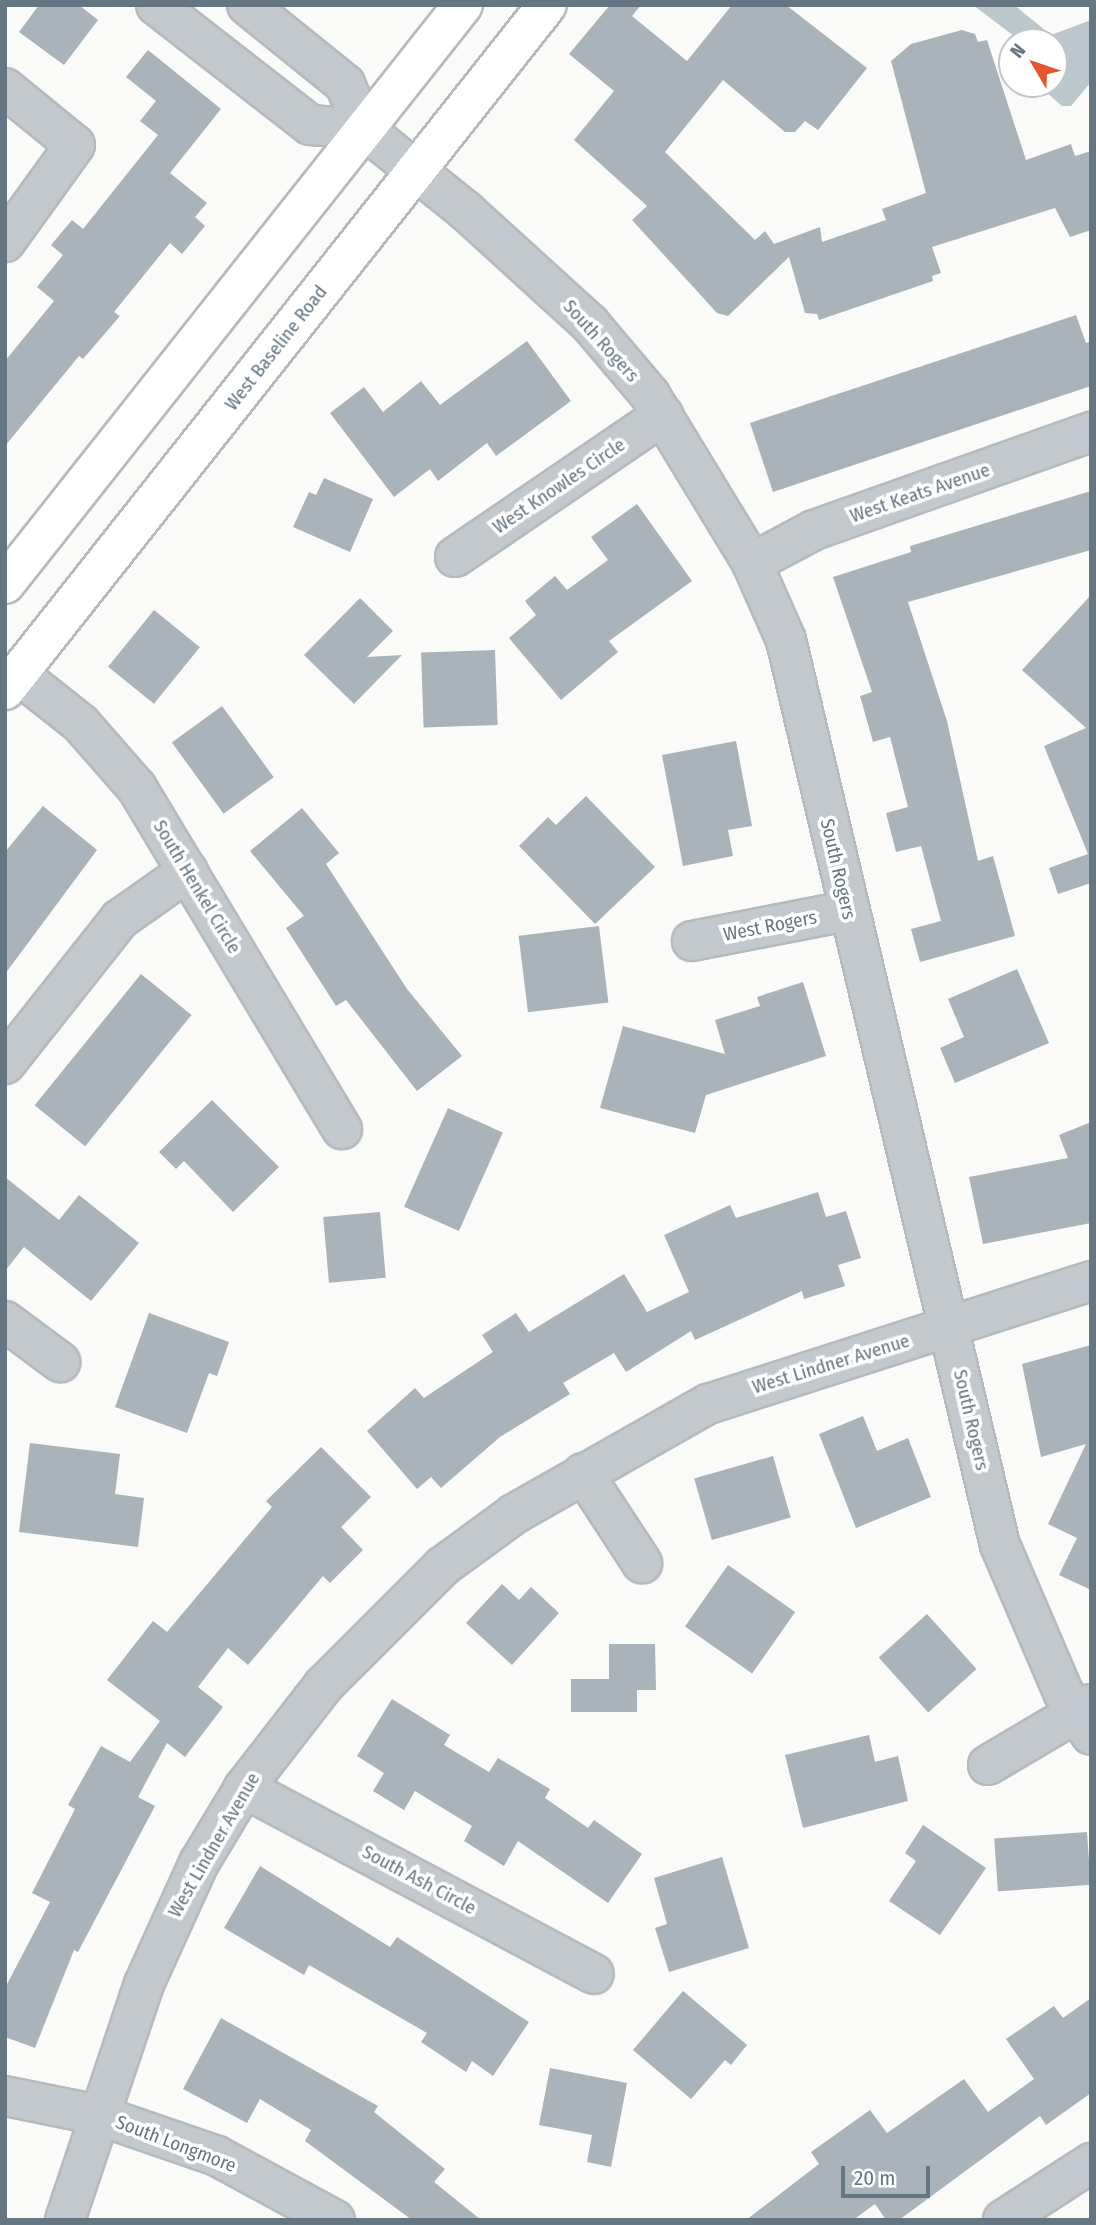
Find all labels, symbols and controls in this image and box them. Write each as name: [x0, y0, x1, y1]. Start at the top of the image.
north arrow: [998, 28, 1068, 98]
text: N: [1005, 39, 1030, 62]
street label: West Baseline Road: [220, 281, 332, 415]
street label: South Rogers: [558, 295, 644, 387]
street label: West Knowles Circle: [489, 433, 629, 539]
street label: West Keats Avenue: [847, 458, 993, 528]
street label: South Henkel Circle: [148, 816, 246, 958]
street label: South Rogers: [815, 816, 861, 922]
street label: West Rogers: [721, 906, 819, 946]
street label: West Lindner Avenue: [750, 1329, 912, 1399]
street label: South Rogers: [948, 1367, 994, 1473]
street label: West Lindner Avenue: [163, 1769, 265, 1921]
street label: South Ash Circle: [358, 1840, 480, 1920]
street label: South Longmore: [113, 2111, 239, 2177]
scale bar: [844, 2152, 933, 2196]
text: 20 m: [854, 2165, 895, 2191]

